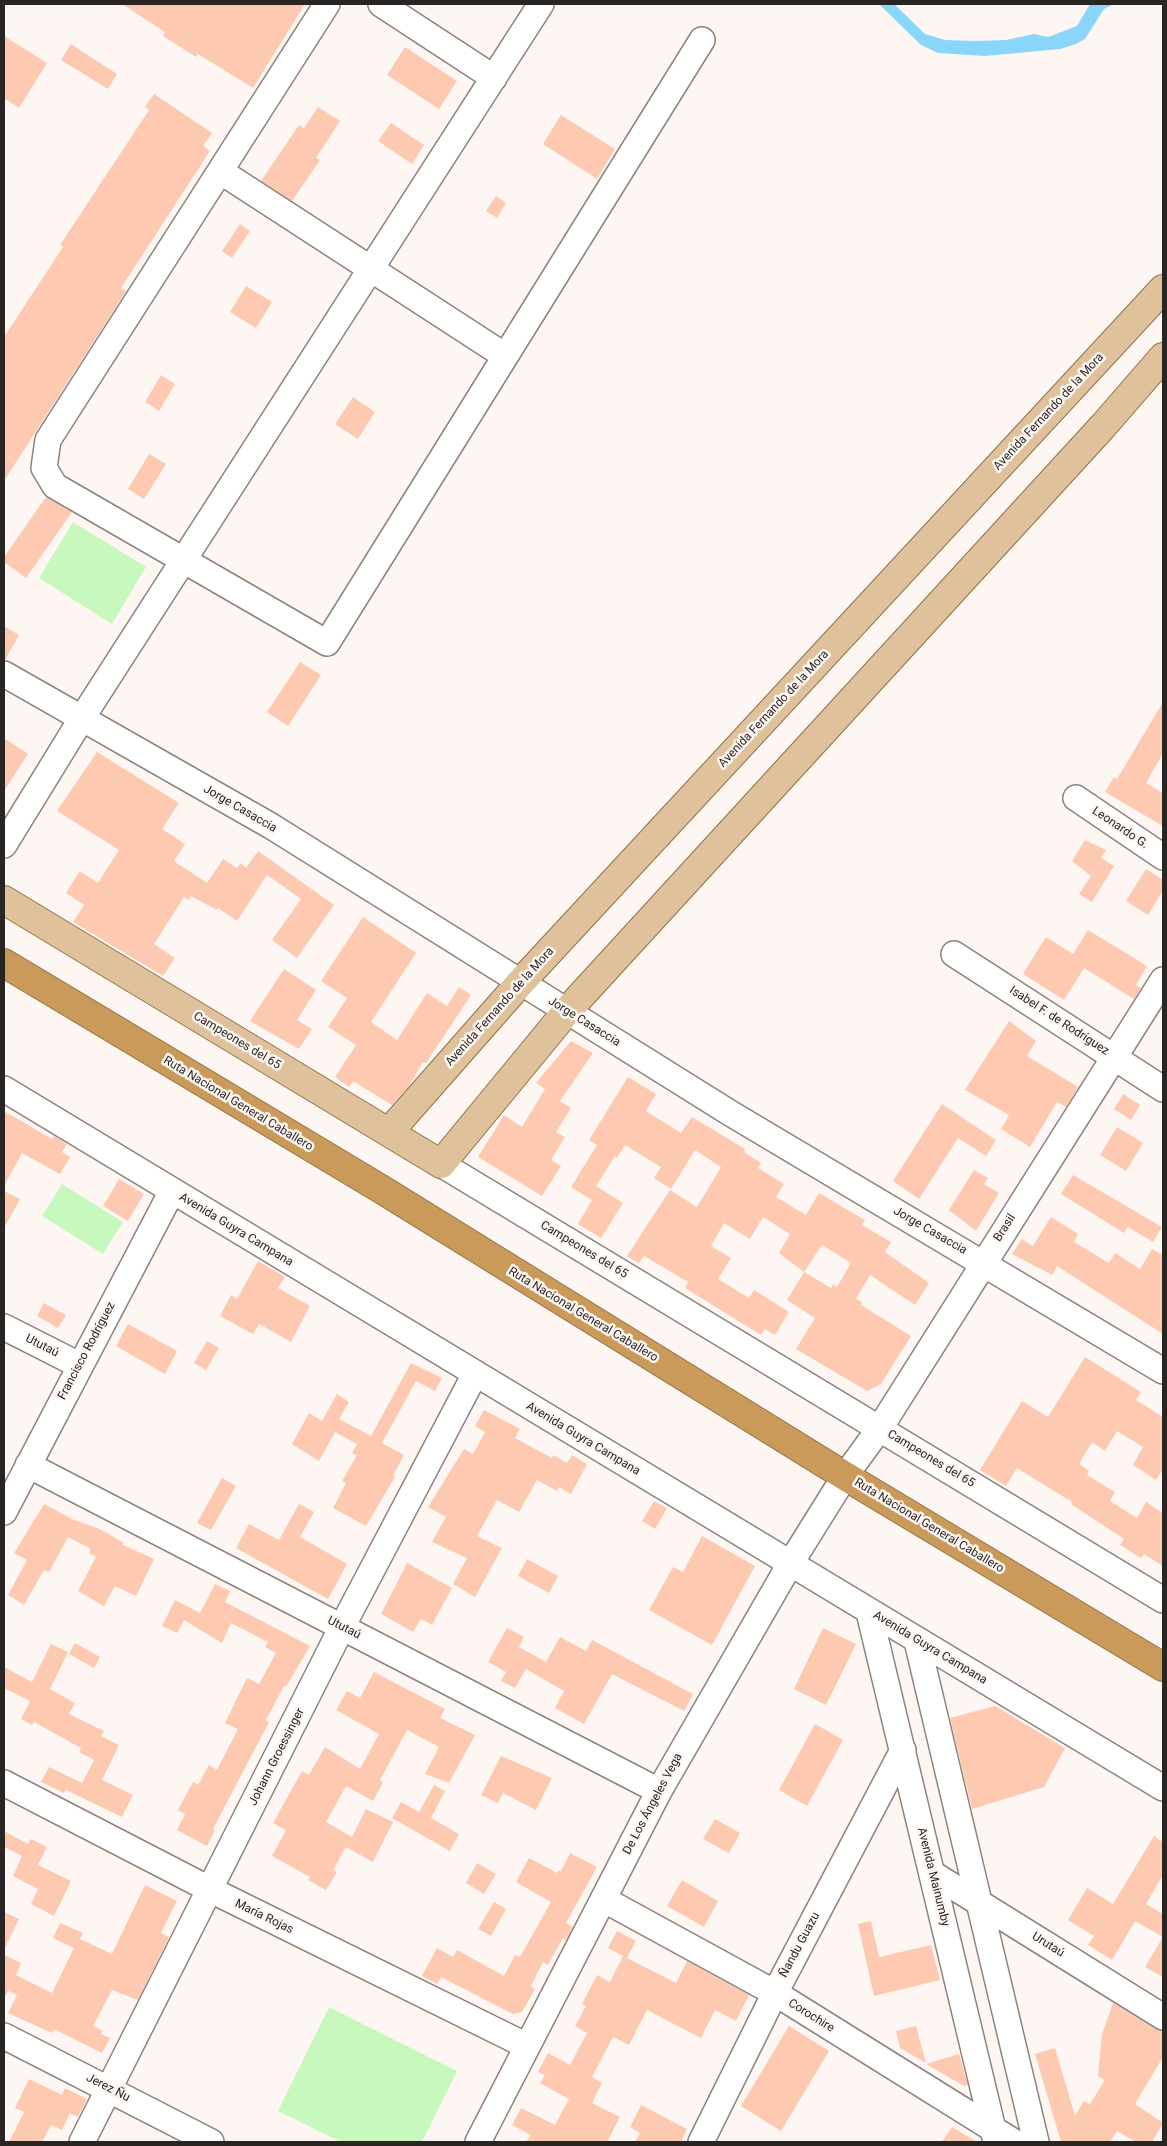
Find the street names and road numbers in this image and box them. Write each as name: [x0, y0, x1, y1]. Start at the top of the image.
street label: Avenida Fernando de la Mora: [991, 350, 1107, 474]
street label: Avenida Fernando de la Mora: [716, 647, 832, 771]
street label: Jorge Casaccia: [201, 782, 279, 836]
street label: Leonardo G.: [1089, 804, 1151, 852]
street label: Avenida Fernando de la Mora: [443, 945, 557, 1069]
street label: Isabel F. de Rodríguez: [1006, 983, 1112, 1059]
street label: Jorge Casaccia: [545, 994, 623, 1050]
street label: Campeones del 65: [191, 1009, 283, 1073]
street label: Ruta Nacional General Caballero: [161, 1054, 315, 1154]
street label: Avenida Guyra Campana: [176, 1190, 296, 1270]
street label: Jorge Casaccia: [891, 1204, 969, 1258]
street label: Brasil: [991, 1212, 1019, 1244]
street label: Campeones del 65: [538, 1218, 630, 1282]
street label: Ruta Nacional General Caballero: [506, 1265, 660, 1365]
street label: Francisco Rodríguez: [55, 1300, 119, 1402]
street label: Ututaú: [23, 1332, 61, 1360]
street label: Avenida Guyra Campana: [523, 1399, 643, 1479]
street label: Campeones del 65: [885, 1427, 977, 1491]
street label: Ruta Nacional General Caballero: [852, 1476, 1006, 1576]
street label: Avenida Guyra Campana: [870, 1608, 990, 1688]
street label: Ututaú: [325, 1614, 363, 1642]
street label: Johann Groessinger: [246, 1706, 308, 1808]
street label: De Los Ángeles Vega: [620, 1751, 686, 1857]
street label: Avenida Mainumby: [914, 1826, 952, 1928]
street label: María Rojas: [232, 1897, 296, 1937]
street label: Ñandu Guazu: [777, 1910, 823, 1980]
street label: Urutaú: [1029, 1929, 1067, 1961]
street label: Corochire: [785, 1996, 837, 2036]
street label: Jerez Ñu: [84, 2071, 132, 2105]

